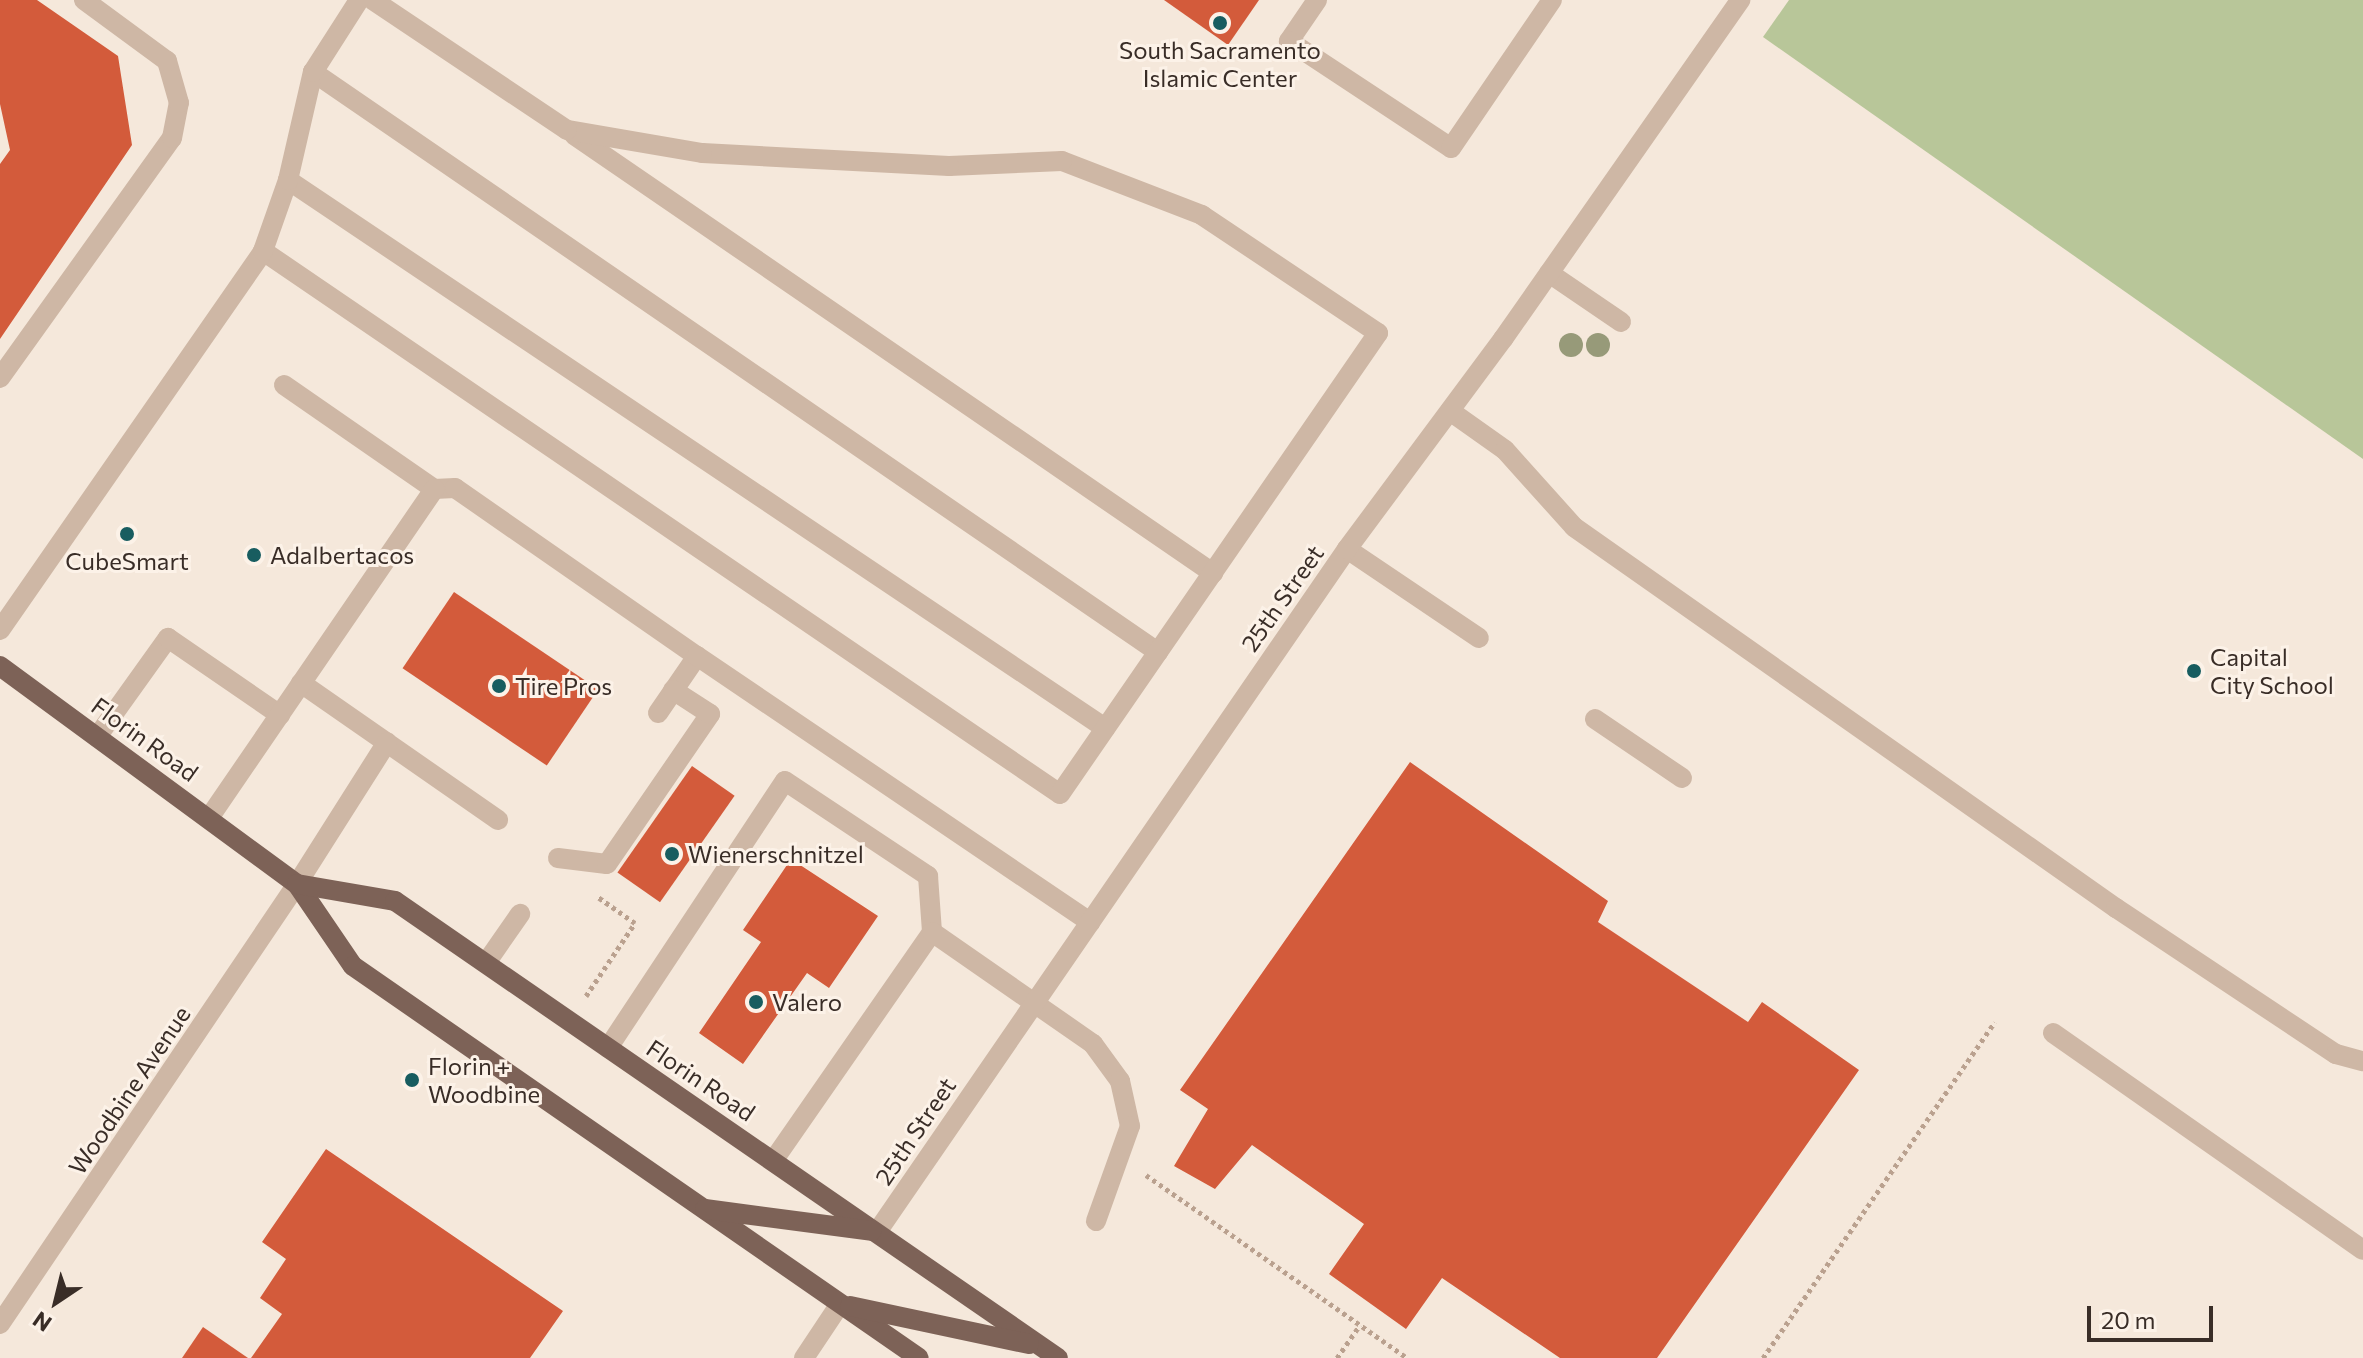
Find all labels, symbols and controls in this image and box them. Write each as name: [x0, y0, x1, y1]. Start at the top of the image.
marker: South Sacramento Islamic Center: [1211, 14, 1229, 32]
place label: South Sacramento Islamic Center: [1119, 36, 1321, 92]
marker: CubeSmart: [118, 525, 136, 543]
street label: 25th Street: [1235, 539, 1329, 657]
place label: Adalbertacos: [270, 541, 414, 569]
marker: Adalbertacos: [245, 546, 263, 564]
place label: CubeSmart: [65, 547, 189, 575]
place label: Capital City School: [2210, 643, 2334, 699]
marker: Capital City School: [2185, 662, 2203, 680]
place label: Tire Pros: [515, 672, 612, 700]
marker: Tire Pros: [490, 677, 508, 695]
street label: Florin Road: [86, 691, 204, 787]
place label: Wienerschnitzel: [688, 840, 864, 868]
marker: Wienerschnitzel: [663, 845, 681, 863]
place label: Valero: [772, 988, 842, 1016]
marker: Valero: [747, 993, 765, 1011]
street label: Woodbine Avenue: [62, 1000, 196, 1180]
street label: Florin Road: [641, 1033, 761, 1127]
place label: Florin + Woodbine: [428, 1052, 540, 1108]
marker: Florin + Woodbine: [403, 1071, 421, 1089]
street label: 25th Street: [869, 1072, 961, 1190]
north arrow: [16, 1262, 96, 1342]
scale bar: [2091, 1290, 2217, 1340]
text: 20 m: [2101, 1305, 2155, 1334]
text: N: [27, 1306, 56, 1338]

